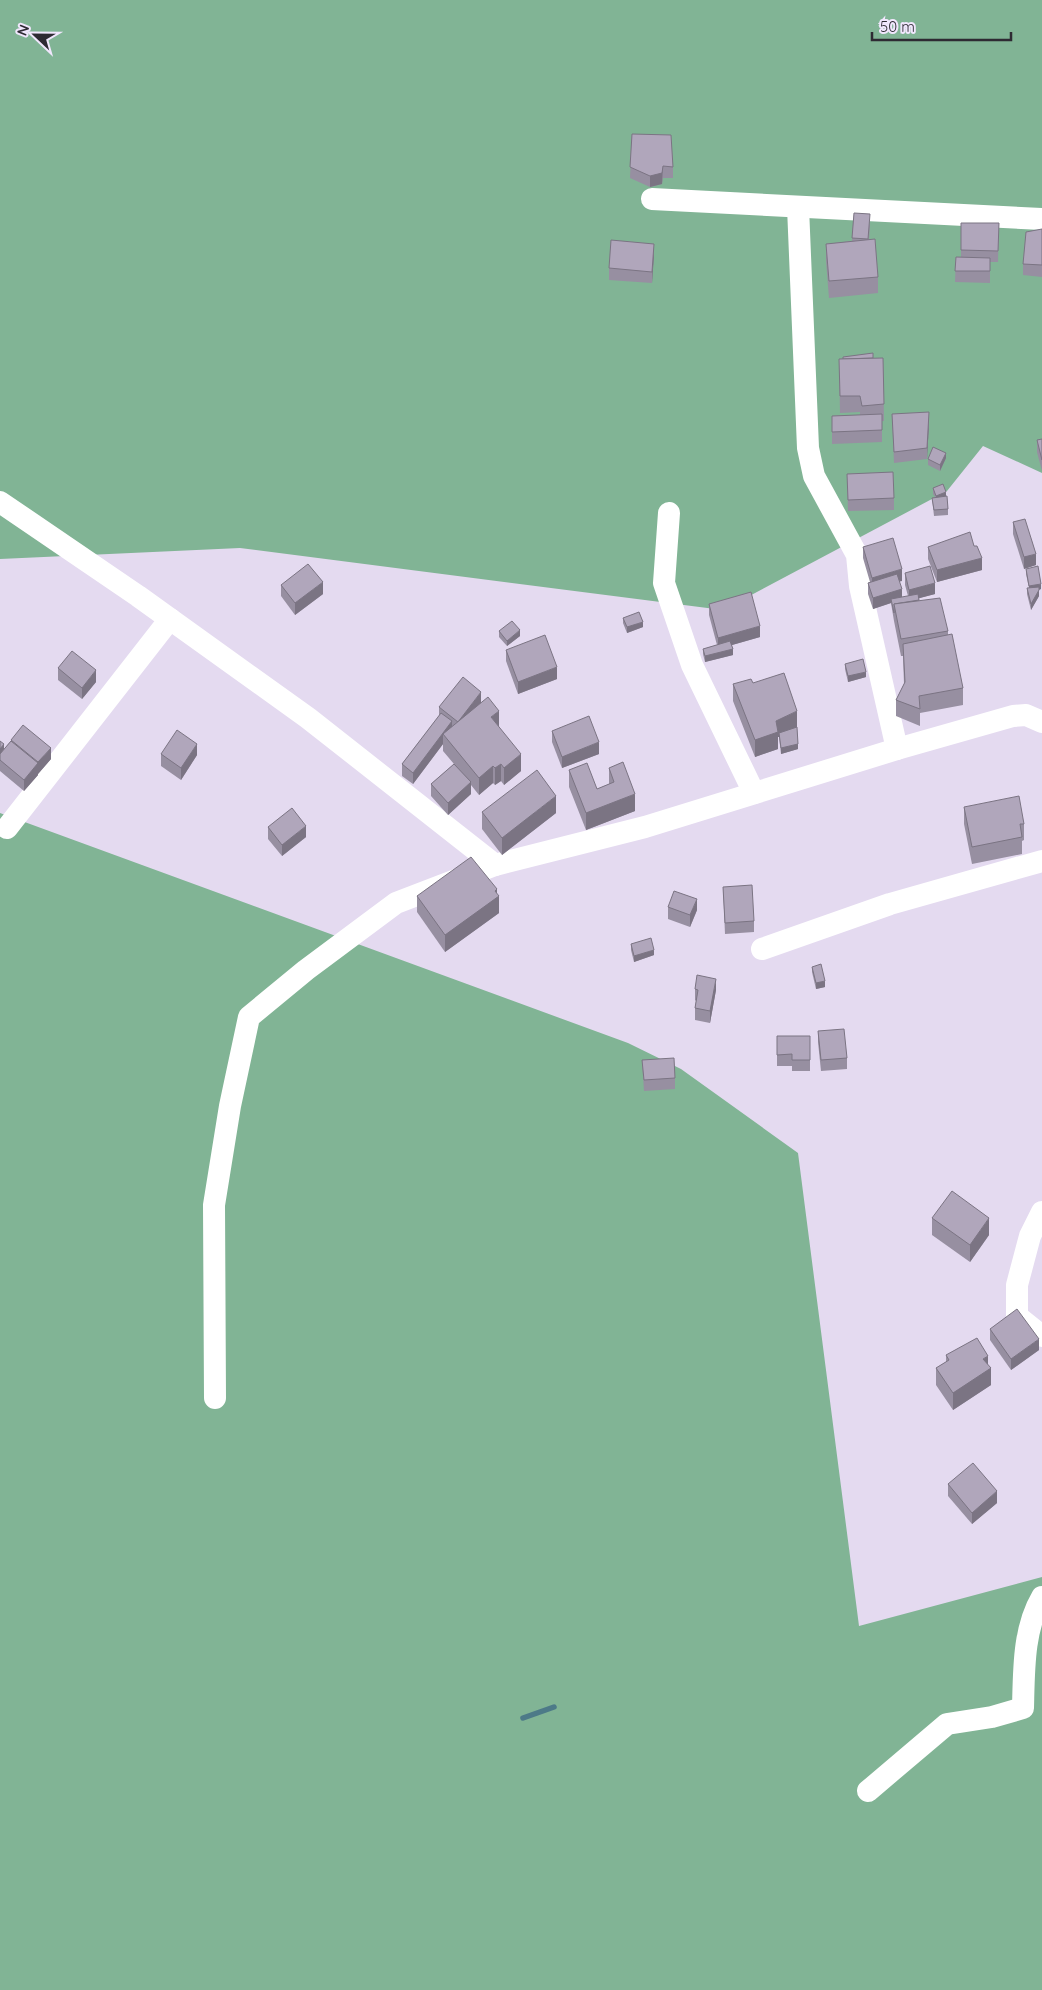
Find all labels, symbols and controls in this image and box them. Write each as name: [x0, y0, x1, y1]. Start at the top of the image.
north arrow: [10, 10, 60, 60]
scale bar: [872, 10, 1011, 42]
text: 50 m: [880, 17, 915, 36]
text: N: [13, 22, 33, 38]

